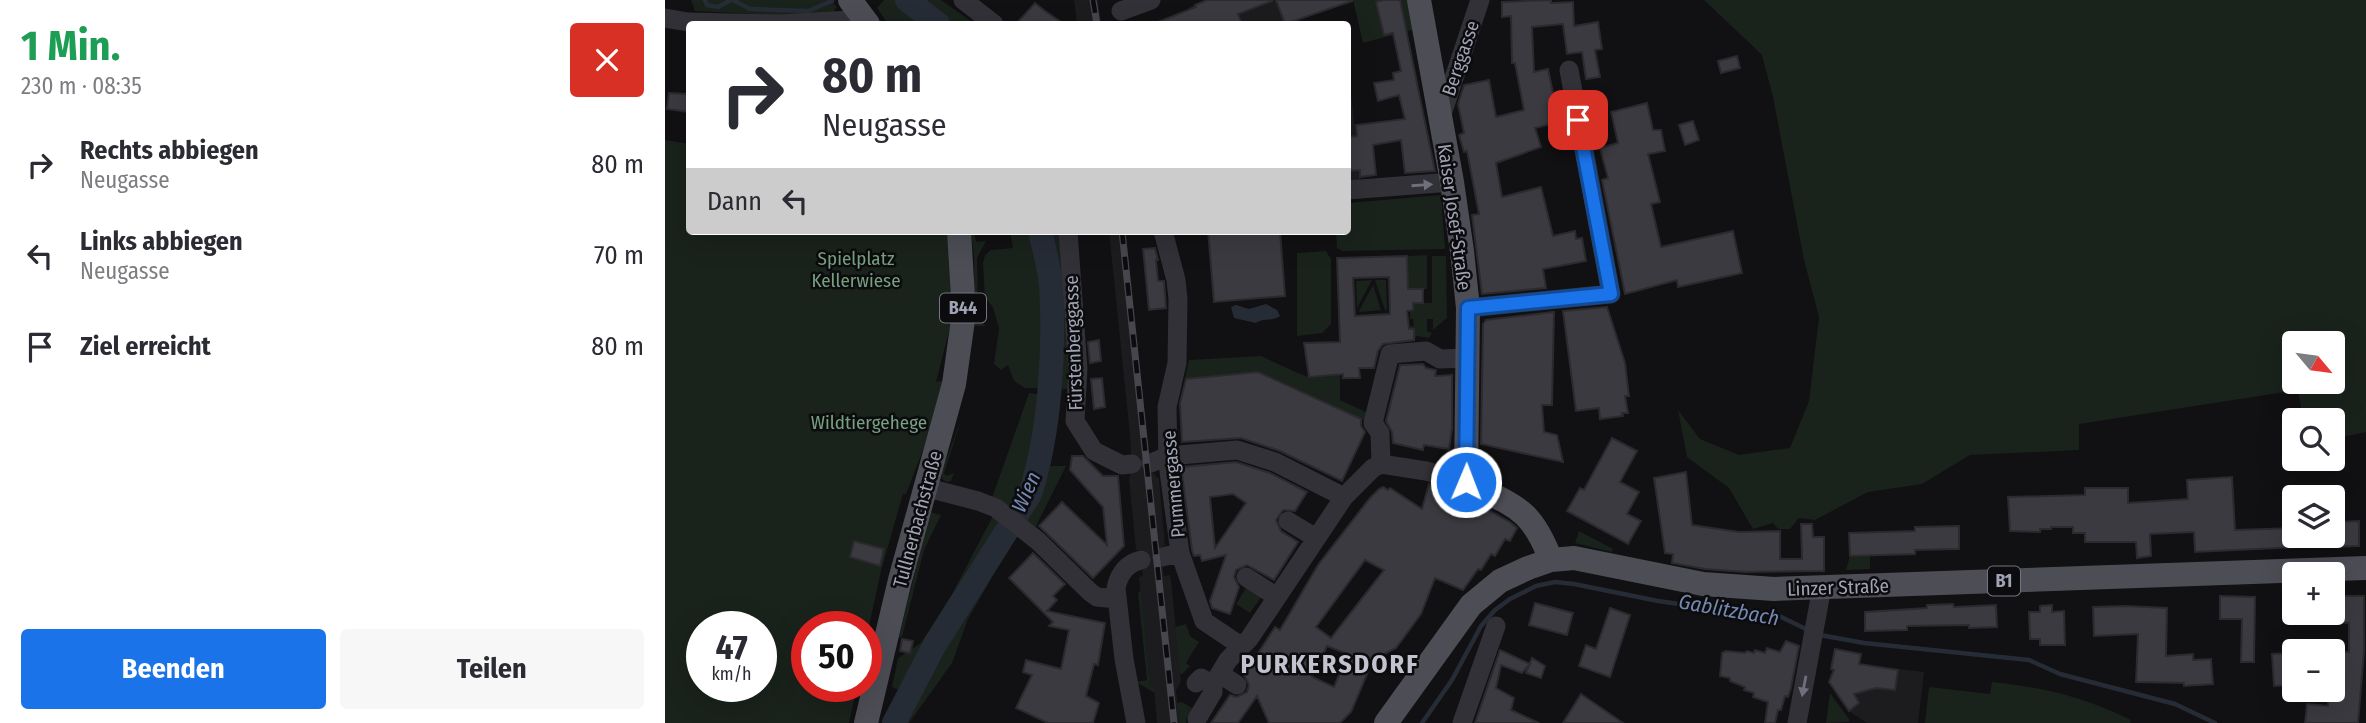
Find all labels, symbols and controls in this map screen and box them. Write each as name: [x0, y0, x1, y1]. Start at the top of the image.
street label: Berggasse: [1437, 17, 1484, 99]
text: 1 Min.: [21, 21, 120, 71]
button: close: [570, 23, 644, 97]
text: 80 m: [822, 46, 922, 105]
icon: right: [707, 49, 798, 140]
text: 230 m · 08:35: [21, 72, 142, 100]
pin: [1548, 90, 1608, 150]
icon: arrive: [1559, 101, 1597, 139]
text: Neugasse: [822, 106, 947, 144]
text: Rechts abbiegen: [80, 135, 259, 166]
street label: Kaiser Josef-Straße: [1433, 142, 1476, 292]
icon: right: [21, 146, 59, 184]
text: 80 m: [591, 149, 644, 180]
text: Neugasse: [80, 166, 170, 194]
one-way arrow: [1412, 179, 1434, 190]
icon: left: [776, 182, 814, 220]
text: Dann: [707, 186, 762, 217]
text: Links abbiegen: [80, 226, 243, 257]
icon: left: [21, 237, 59, 275]
text: 70 m: [594, 240, 644, 271]
park label: Spielplatz Kellerwiese: [811, 247, 901, 292]
text: Neugasse: [80, 257, 170, 285]
street label: Fürstenberggasse: [1060, 275, 1087, 411]
road number: B44: [940, 294, 986, 322]
icon: arrive: [21, 328, 59, 366]
text: Ziel erreicht: [80, 331, 211, 362]
text: 80 m: [591, 331, 644, 362]
north arrow: [2282, 331, 2345, 394]
map controls: [2282, 331, 2345, 702]
button: search: [2282, 408, 2345, 471]
park label: Wildtiergehege: [811, 411, 927, 434]
street label: Pummergasse: [1157, 429, 1190, 539]
position arrow: [1429, 445, 1503, 519]
street label: Tullnerbachstraße: [888, 448, 947, 590]
water label: Wien: [1006, 468, 1046, 516]
button: layers: [2282, 485, 2345, 548]
button: +: [2282, 562, 2345, 625]
road number: B1: [1988, 566, 2020, 596]
street label: Linzer Straße: [1787, 574, 1889, 601]
water label: Gablitzbach: [1677, 588, 1781, 632]
speed limit sign: 50: [791, 611, 882, 702]
text: 47: [715, 626, 748, 668]
button: Beenden: [21, 629, 326, 709]
button: Teilen: [340, 629, 644, 709]
button: −: [2282, 639, 2345, 702]
district label: PURKERSDORF: [1240, 649, 1420, 680]
text: km/h: [711, 663, 752, 685]
one-way arrow: [1799, 675, 1810, 697]

